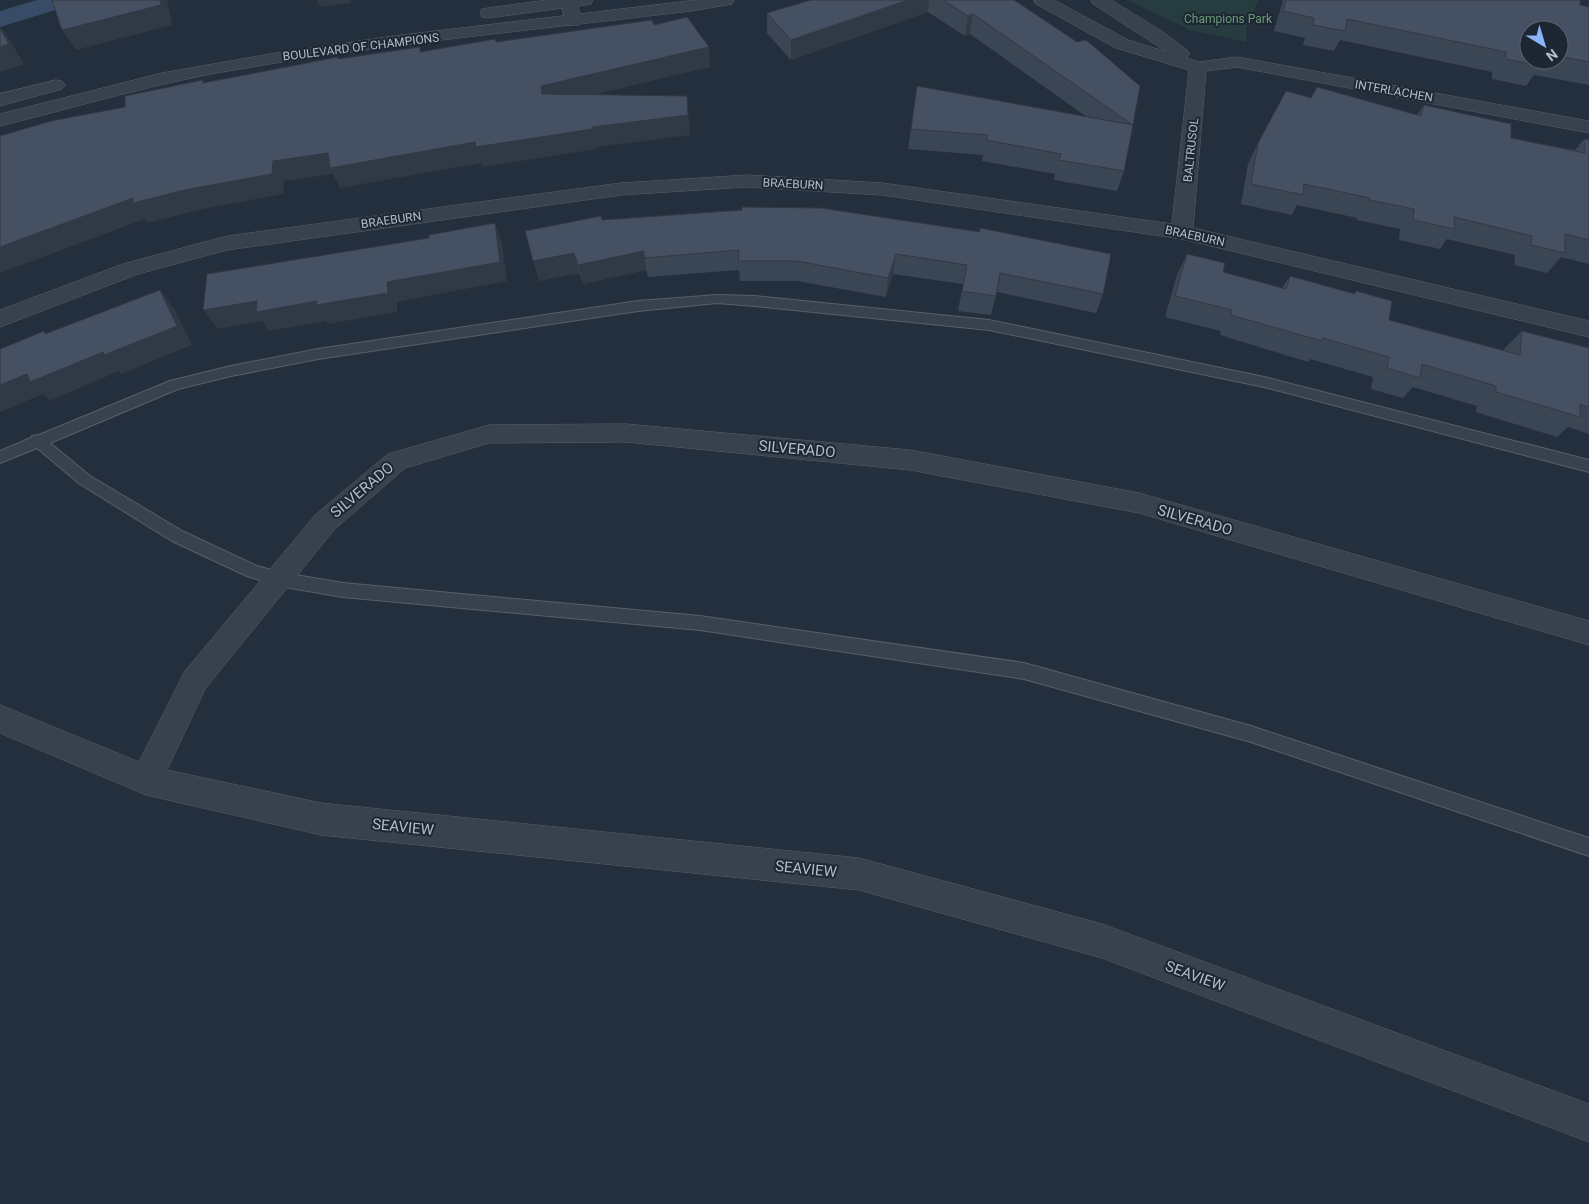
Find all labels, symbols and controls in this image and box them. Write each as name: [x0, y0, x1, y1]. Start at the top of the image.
park label: Champions Park: [1184, 12, 1273, 26]
north arrow: [1519, 20, 1569, 70]
street label: BOULEVARD OF CHAMPIONS: [282, 30, 440, 64]
text: N: [1543, 46, 1561, 65]
street label: INTERLACHEN: [1354, 77, 1434, 105]
street label: BALTRUSOL: [1181, 117, 1201, 183]
street label: BRAEBURN: [762, 175, 824, 193]
street label: BRAEBURN: [360, 209, 422, 231]
street label: BRAEBURN: [1164, 223, 1226, 249]
street label: SILVERADO: [758, 437, 836, 461]
street label: SILVERADO: [327, 458, 397, 522]
street label: SILVERADO: [1155, 501, 1235, 539]
street label: SEAVIEW: [371, 815, 435, 839]
street label: SEAVIEW: [774, 857, 838, 881]
street label: SEAVIEW: [1163, 957, 1227, 995]

